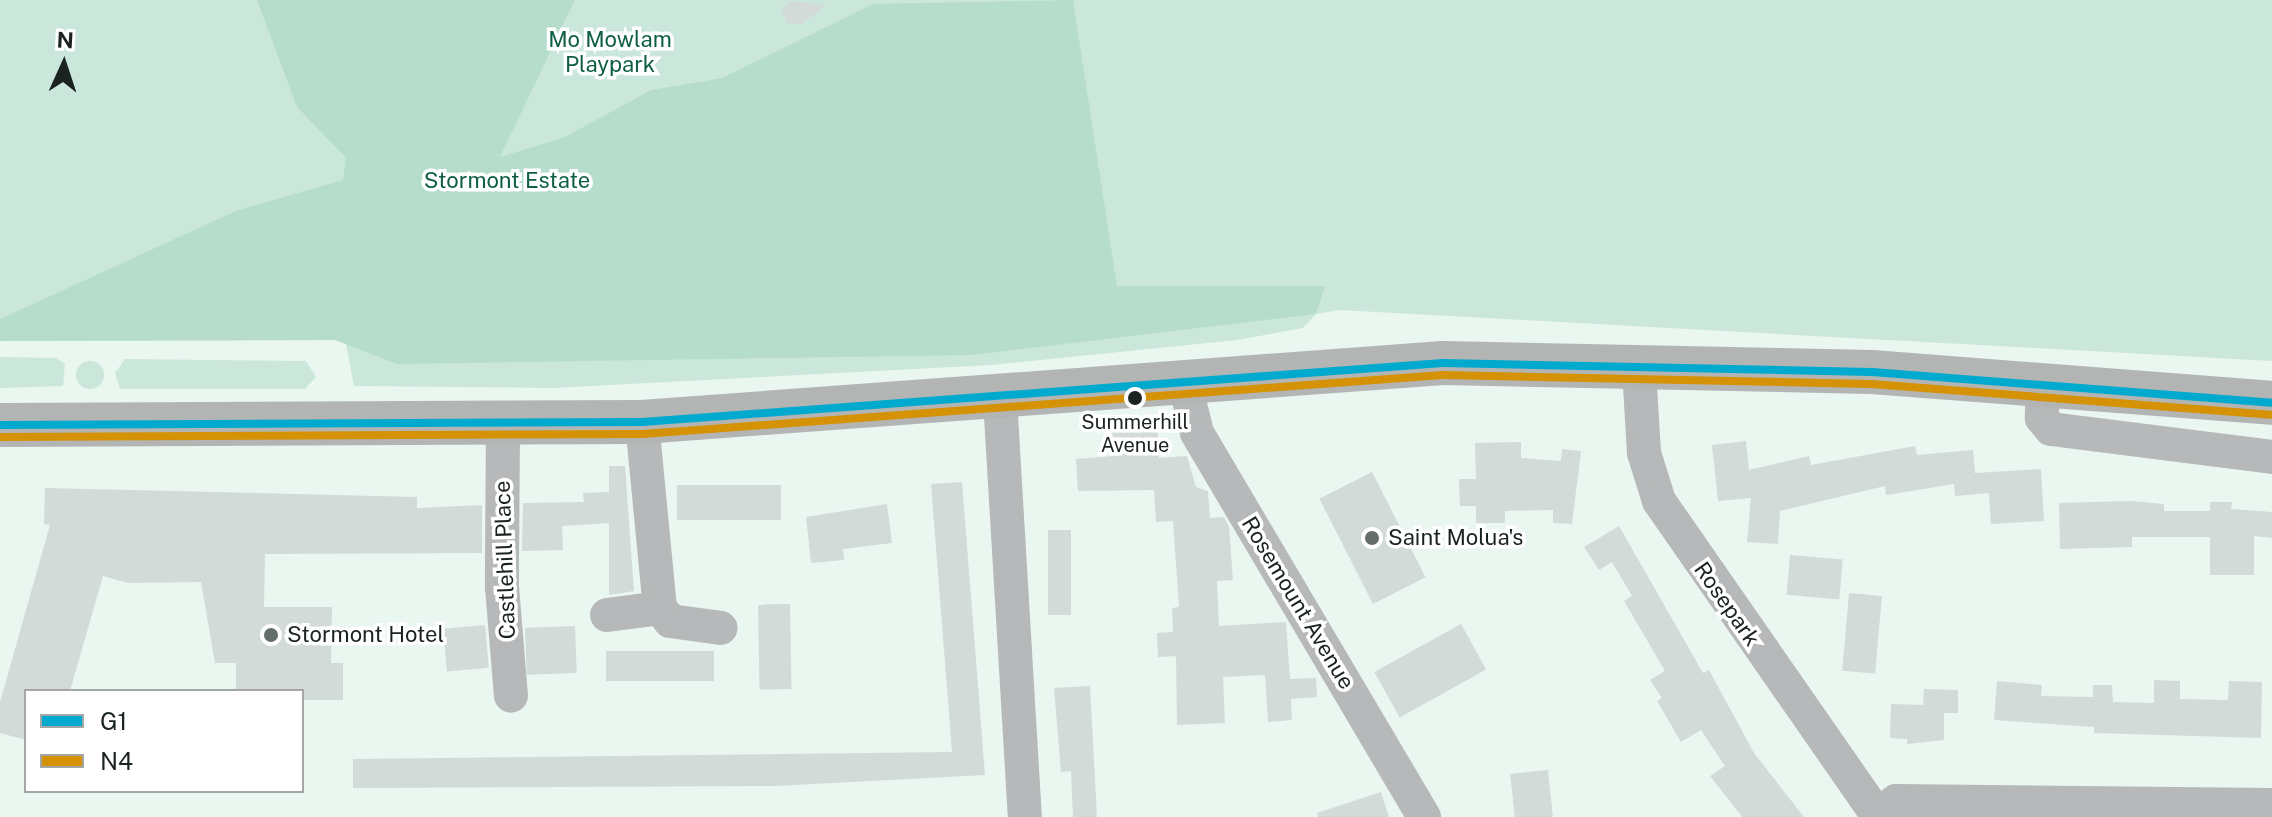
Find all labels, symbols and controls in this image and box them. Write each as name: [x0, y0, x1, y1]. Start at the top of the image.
north arrow: [24, 24, 104, 104]
park label: Mo Mowlam Playpark: [548, 26, 672, 78]
text: N: [56, 27, 75, 53]
park label: Stormont Estate: [424, 168, 590, 194]
marker: Summerhill Avenue: [1127, 390, 1143, 406]
place label: Summerhill Avenue: [1081, 410, 1189, 457]
street label: Castlehill Place: [489, 480, 521, 640]
street label: Rosemount Avenue: [1236, 512, 1360, 694]
place label: Saint Molua's: [1388, 525, 1523, 551]
marker: Saint Molua's: [1363, 529, 1381, 547]
street label: Rosepark: [1688, 557, 1766, 651]
place label: Stormont Hotel: [287, 622, 444, 648]
marker: Stormont Hotel: [262, 626, 280, 644]
legend: [24, 689, 304, 793]
text: G1: [100, 707, 127, 735]
text: N4: [100, 747, 133, 775]

